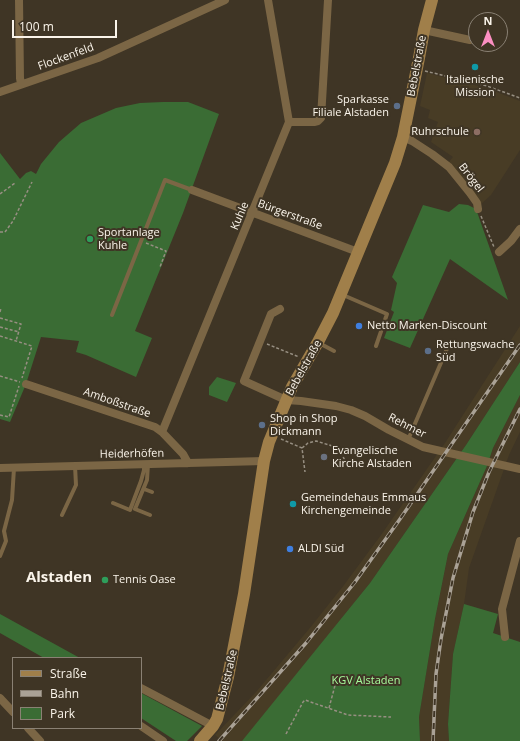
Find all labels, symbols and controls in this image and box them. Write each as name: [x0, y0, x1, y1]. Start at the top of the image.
scale bar: [14, 12, 119, 38]
north arrow: [468, 12, 508, 52]
text: N: [484, 13, 492, 28]
text: 100 m: [19, 18, 54, 35]
street label: Bebelstraße: [405, 34, 429, 98]
street label: Flockenfeld: [36, 41, 96, 73]
marker: Italienische Mission: [470, 62, 480, 72]
place label: Italienische Mission: [446, 73, 504, 99]
place label: Sparkasse Filiale Alstaden: [312, 93, 389, 119]
marker: Sparkasse Filiale Alstaden: [392, 101, 402, 111]
place label: Ruhrschule: [411, 125, 469, 139]
marker: Ruhrschule: [472, 127, 482, 137]
street label: Brögel: [456, 161, 486, 195]
street label: Bürgerstraße: [256, 197, 324, 233]
street label: Kuhle: [228, 200, 252, 232]
place label: Sportanlage Kuhle: [98, 226, 160, 252]
marker: Sportanlage Kuhle: [85, 234, 95, 244]
place label: Netto Marken-Discount: [367, 319, 487, 333]
marker: Netto Marken-Discount: [354, 321, 364, 331]
street label: Bebelstraße: [283, 338, 325, 398]
place label: Rettungswache Süd: [436, 338, 514, 364]
marker: Rettungswache Süd: [423, 346, 433, 356]
street label: Amboßstraße: [82, 385, 152, 421]
street label: Rehmer: [386, 411, 428, 441]
place label: Shop in Shop Dickmann: [270, 412, 337, 438]
marker: Shop in Shop Dickmann: [257, 420, 267, 430]
place label: Evangelische Kirche Alstaden: [332, 444, 412, 470]
street label: Heiderhöfen: [100, 447, 164, 461]
marker: Evangelische Kirche Alstaden: [319, 452, 329, 462]
place label: Gemeindehaus Emmaus Kirchengemeinde: [301, 491, 426, 517]
marker: Gemeindehaus Emmaus Kirchengemeinde: [288, 499, 298, 509]
place label: ALDI Süd: [298, 542, 344, 556]
marker: ALDI Süd: [285, 544, 295, 554]
district label: Alstaden: [26, 569, 92, 587]
place label: Tennis Oase: [113, 573, 176, 587]
marker: Tennis Oase: [100, 575, 110, 585]
street label: Bebelstraße: [214, 648, 240, 712]
legend: [12, 657, 142, 729]
text: Straße: [50, 665, 87, 682]
park label: KGV Alstaden: [332, 674, 400, 688]
text: Bahn: [50, 685, 79, 702]
text: Park: [50, 705, 75, 722]

